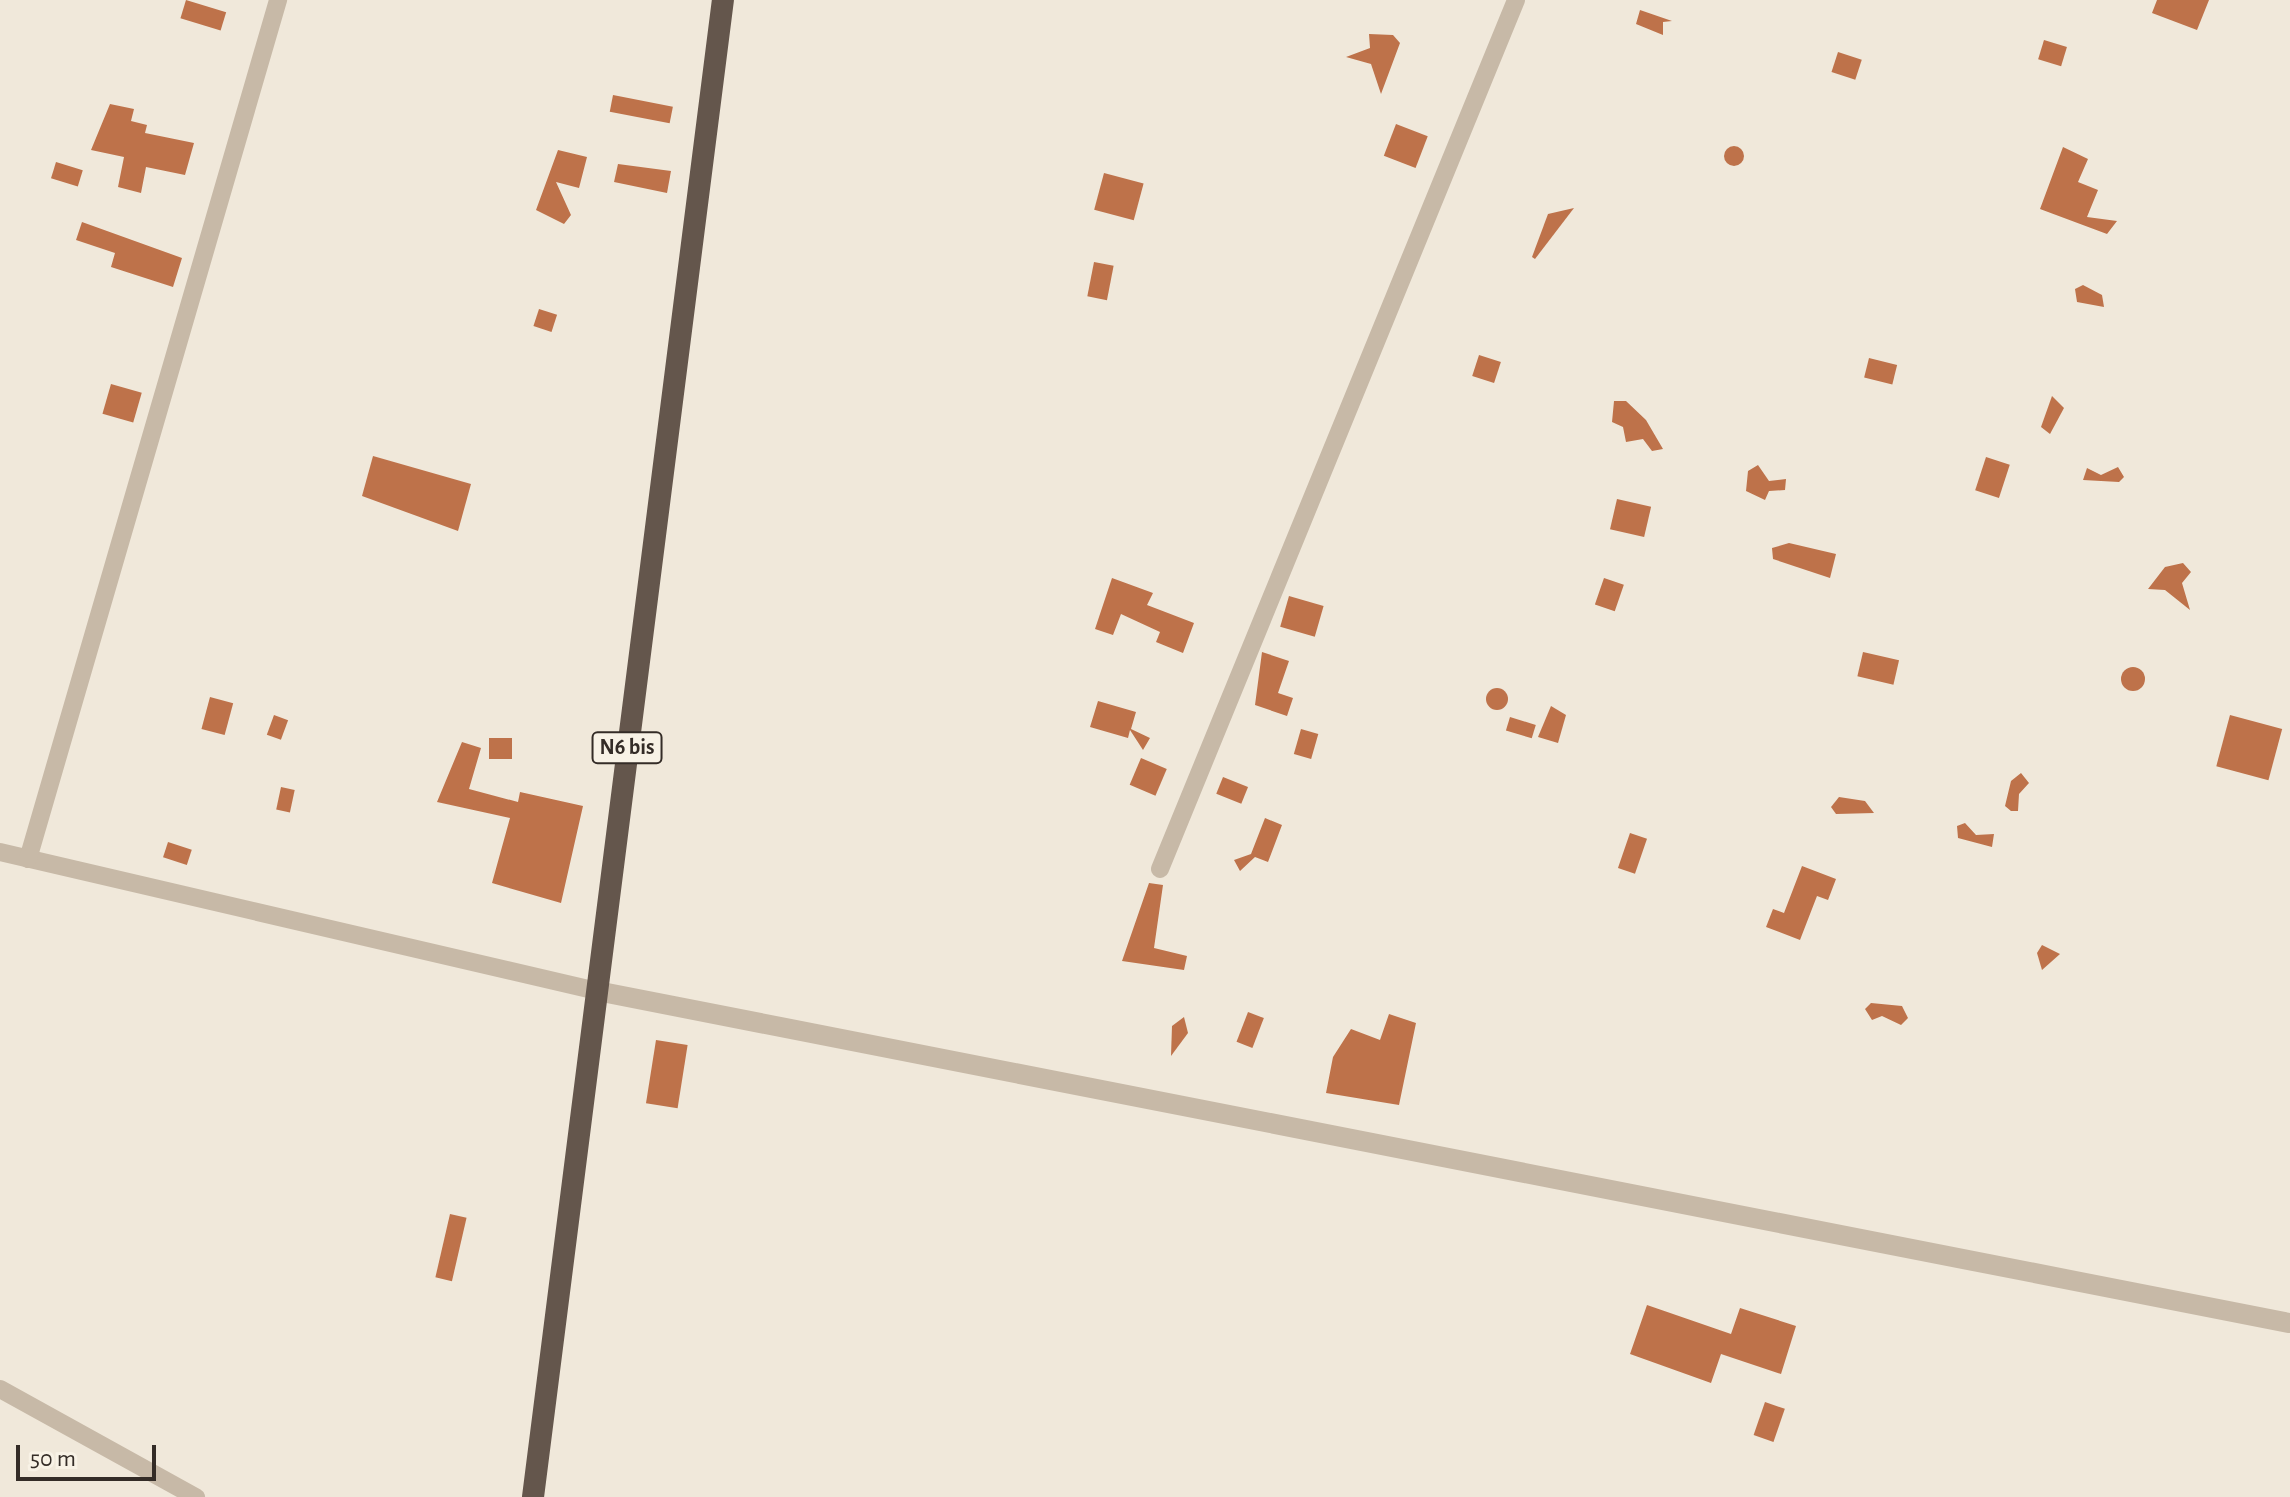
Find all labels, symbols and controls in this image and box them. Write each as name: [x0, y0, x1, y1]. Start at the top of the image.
road number: N6 bis: [591, 730, 663, 766]
scale bar: [20, 1429, 160, 1479]
text: 50 m: [30, 1447, 76, 1471]

